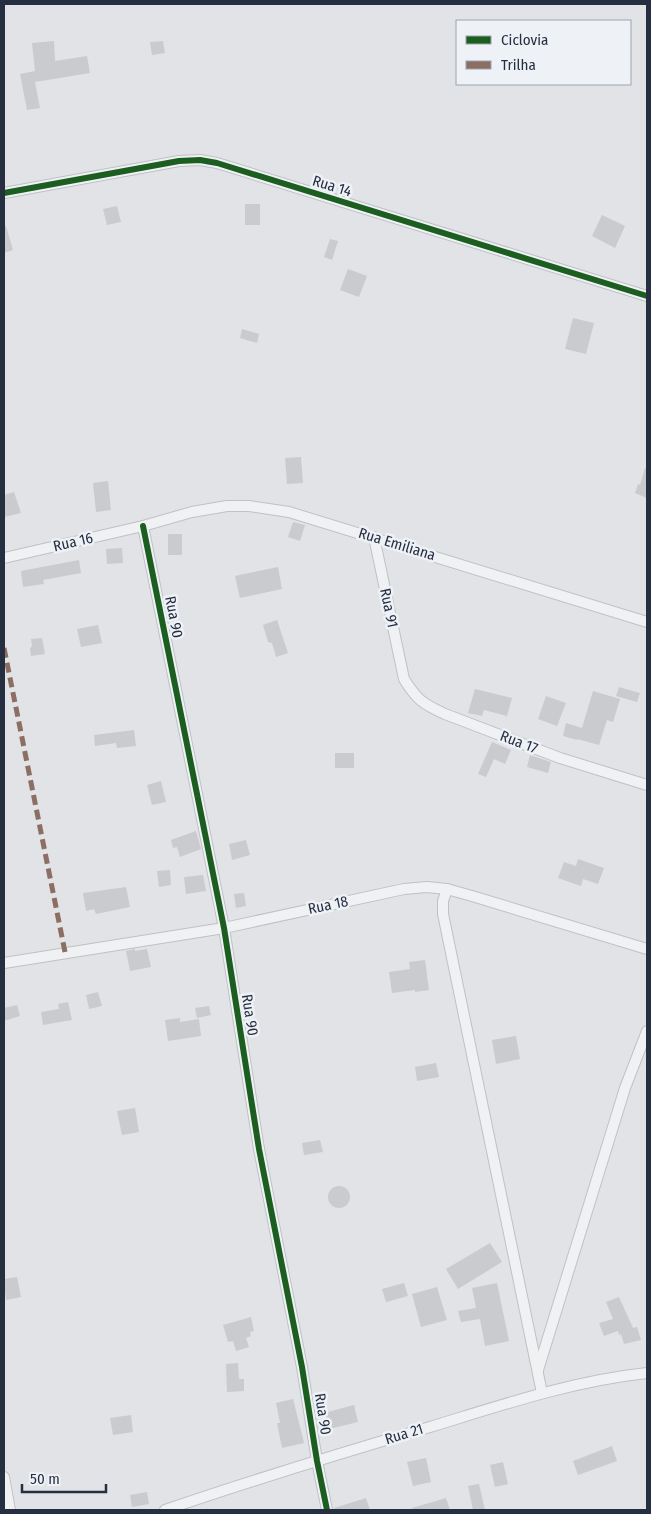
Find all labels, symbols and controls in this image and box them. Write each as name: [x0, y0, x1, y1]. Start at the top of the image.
legend: [456, 20, 631, 85]
text: Ciclovia: [501, 31, 548, 49]
text: Trilha: [501, 56, 536, 74]
street label: Rua 14: [310, 172, 354, 200]
street label: Rua Emiliana: [356, 524, 438, 564]
street label: Rua 16: [51, 529, 95, 555]
street label: Rua 91: [376, 587, 402, 629]
street label: Rua 90: [161, 595, 187, 639]
street label: Rua 17: [498, 727, 540, 757]
street label: Rua 18: [306, 892, 350, 918]
street label: Rua 90: [238, 993, 262, 1037]
street label: Rua 90: [311, 1392, 335, 1436]
street label: Rua 21: [383, 1420, 425, 1448]
scale bar: [22, 1462, 106, 1494]
text: 50 m: [30, 1470, 60, 1488]

